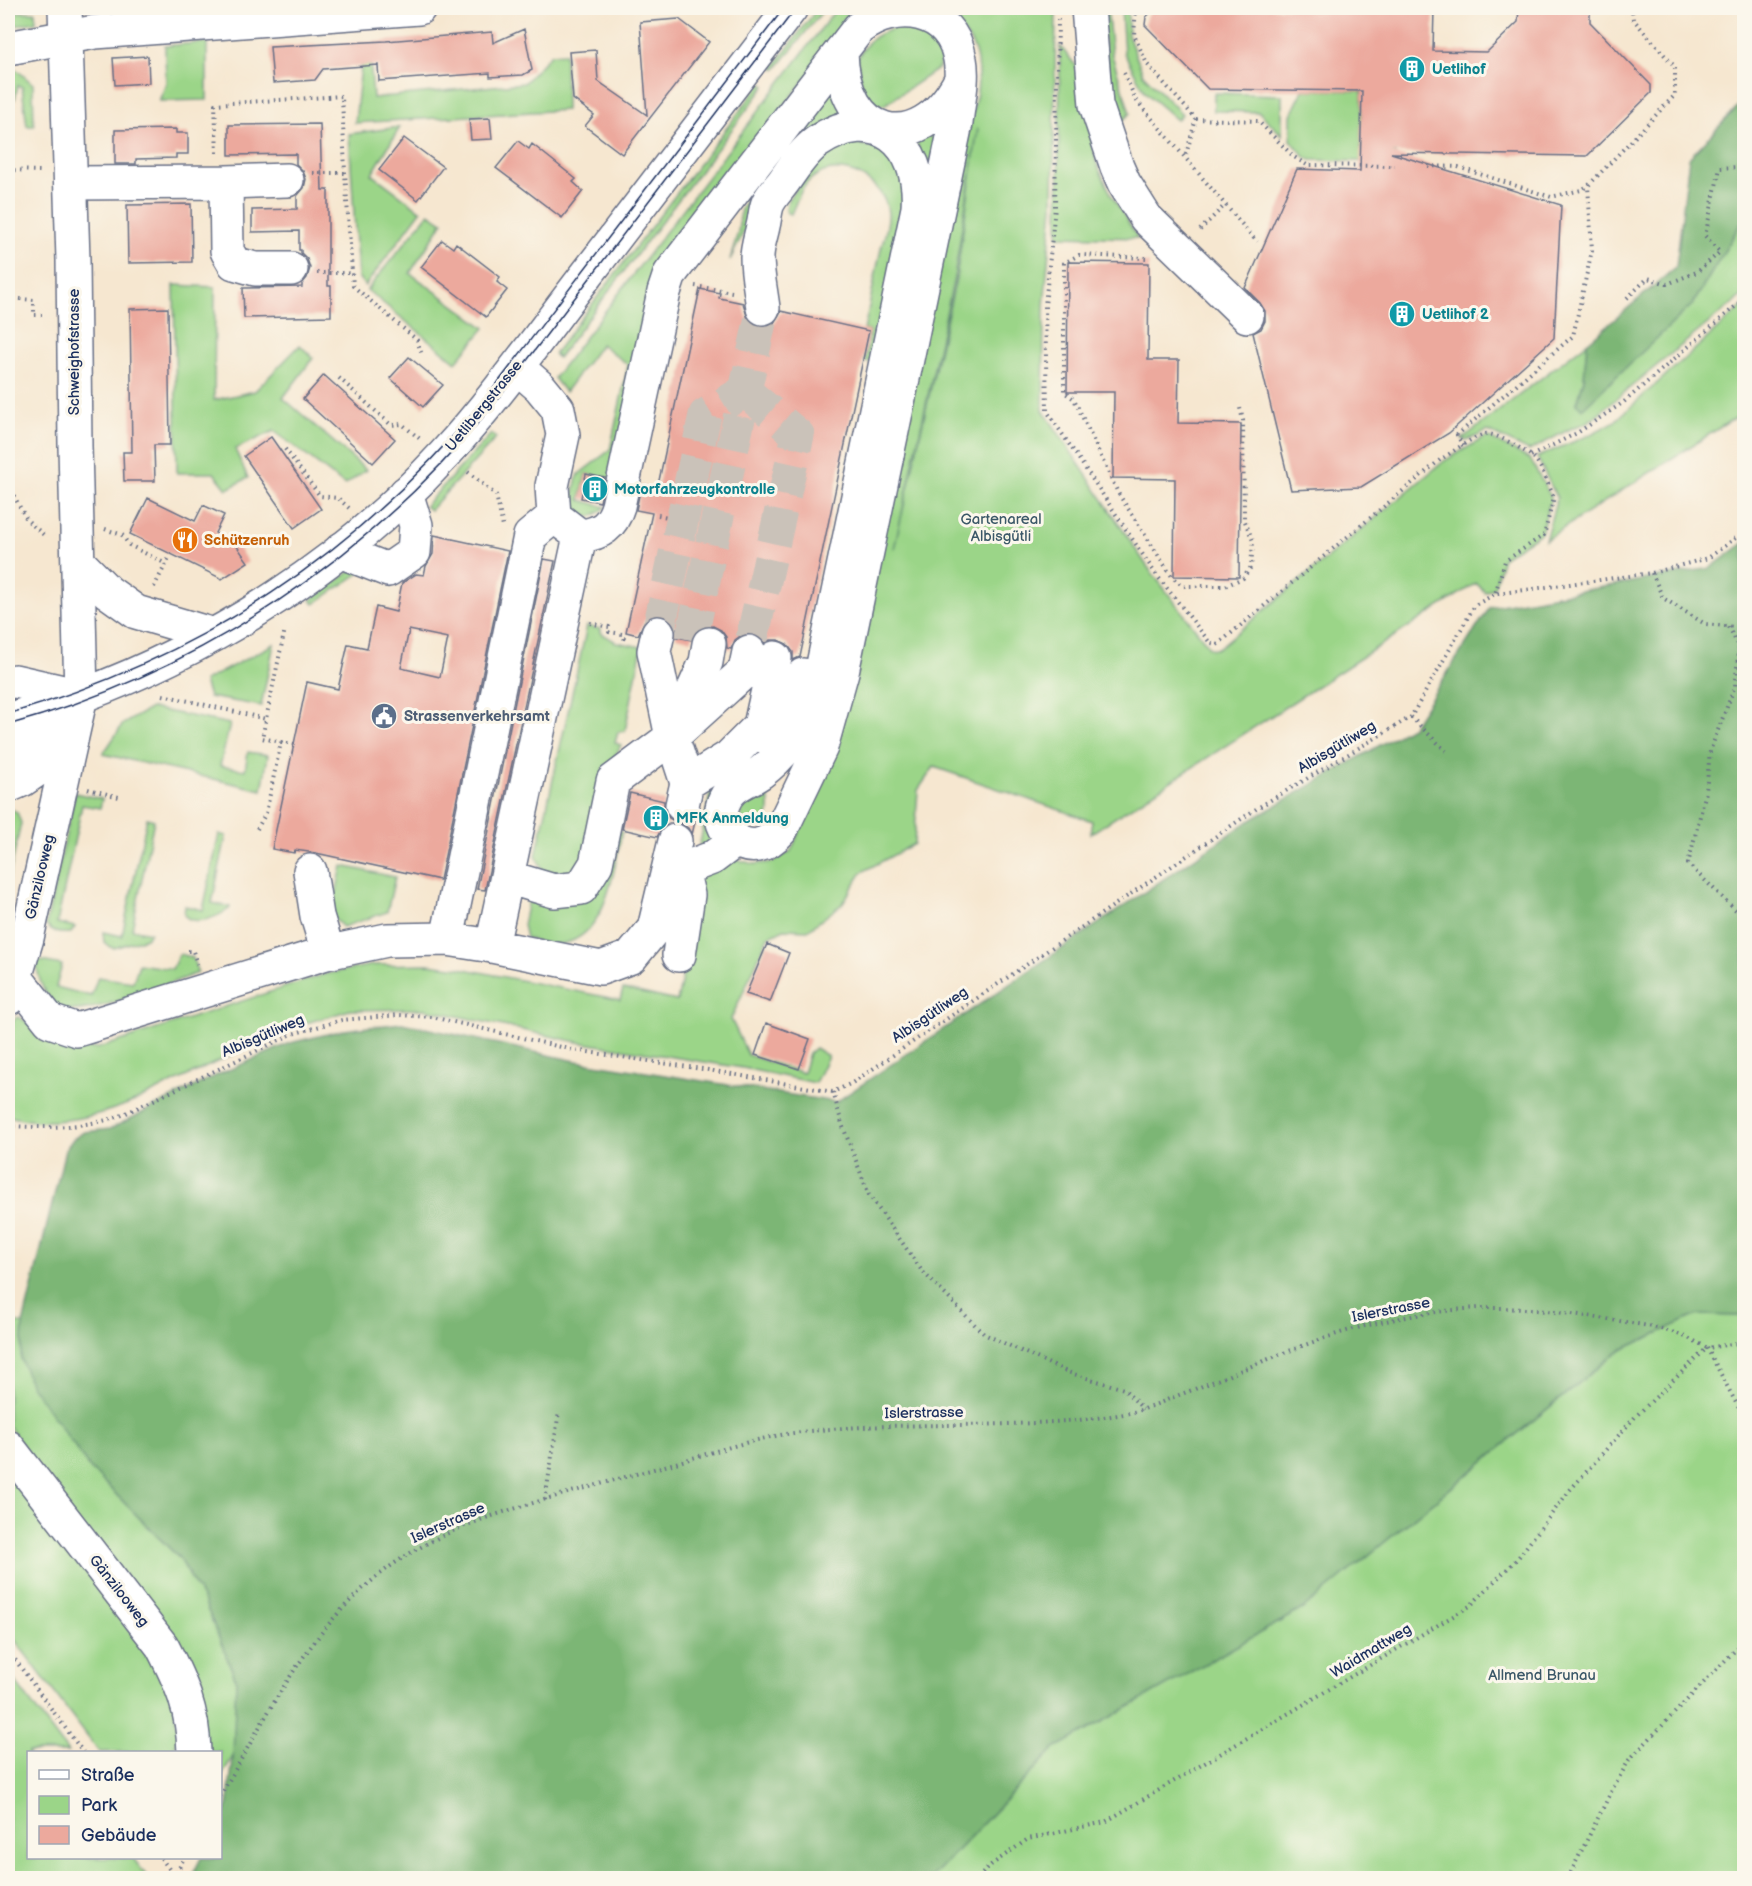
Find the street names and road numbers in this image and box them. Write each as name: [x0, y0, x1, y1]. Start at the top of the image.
street label: Schweighofstrasse: [65, 289, 84, 415]
street label: Uetlibergstrasse: [441, 356, 527, 455]
street label: Albisgütliweg: [1294, 716, 1380, 778]
street label: Gänzilooweg: [21, 833, 59, 921]
street label: Albisgütliweg: [888, 983, 972, 1047]
street label: Albisgütliweg: [219, 1010, 307, 1062]
street label: Islerstrasse: [1350, 1293, 1432, 1327]
street label: Islerstrasse: [884, 1403, 964, 1423]
street label: Islerstrasse: [408, 1498, 488, 1548]
street label: Gänzilooweg: [85, 1551, 153, 1631]
street label: Waidmattweg: [1327, 1619, 1415, 1683]

